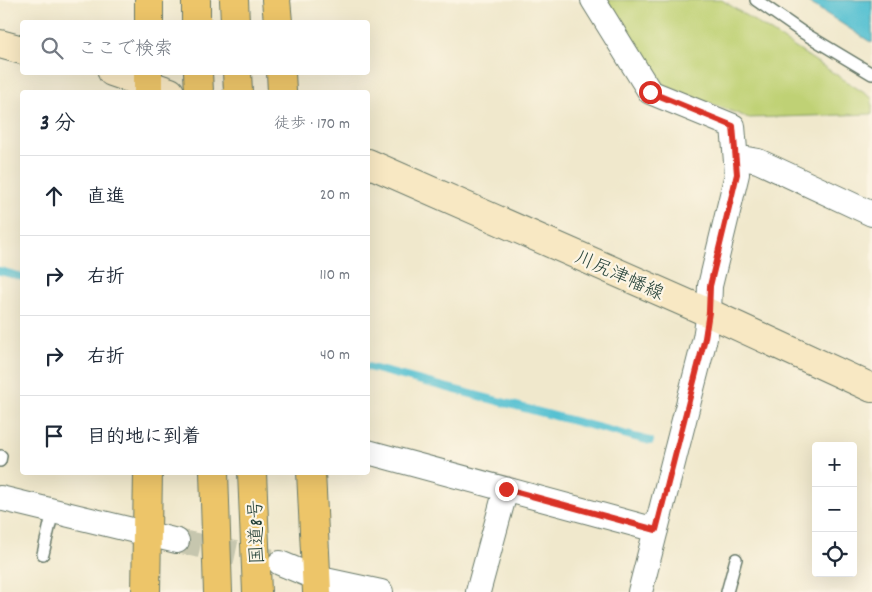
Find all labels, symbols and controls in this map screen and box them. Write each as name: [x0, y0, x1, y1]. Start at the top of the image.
search box: [20, 20, 370, 75]
icon: search: [38, 34, 66, 62]
text: ここで検索: [78, 37, 173, 64]
route start: [639, 81, 662, 104]
text: 3 分: [40, 110, 75, 140]
text: 徒歩 · 170 m: [274, 113, 350, 136]
icon: ahead: [40, 182, 68, 210]
text: 20 m: [320, 184, 350, 207]
text: 直進: [87, 185, 125, 212]
street label: 川尻津幡線: [570, 246, 667, 309]
icon: right: [40, 262, 68, 290]
text: 110 m: [320, 264, 350, 287]
text: 右折: [87, 265, 125, 292]
icon: right: [40, 342, 68, 370]
text: 40 m: [320, 344, 350, 367]
text: 右折: [87, 345, 125, 372]
icon: arrive: [40, 422, 68, 450]
text: 目的地に到着: [87, 425, 201, 452]
map controls: [812, 442, 857, 577]
button: +: [812, 442, 857, 487]
route end: [495, 478, 518, 501]
button: −: [812, 487, 857, 532]
street label: 国道8号: [244, 499, 273, 565]
button: locate: [812, 532, 857, 577]

